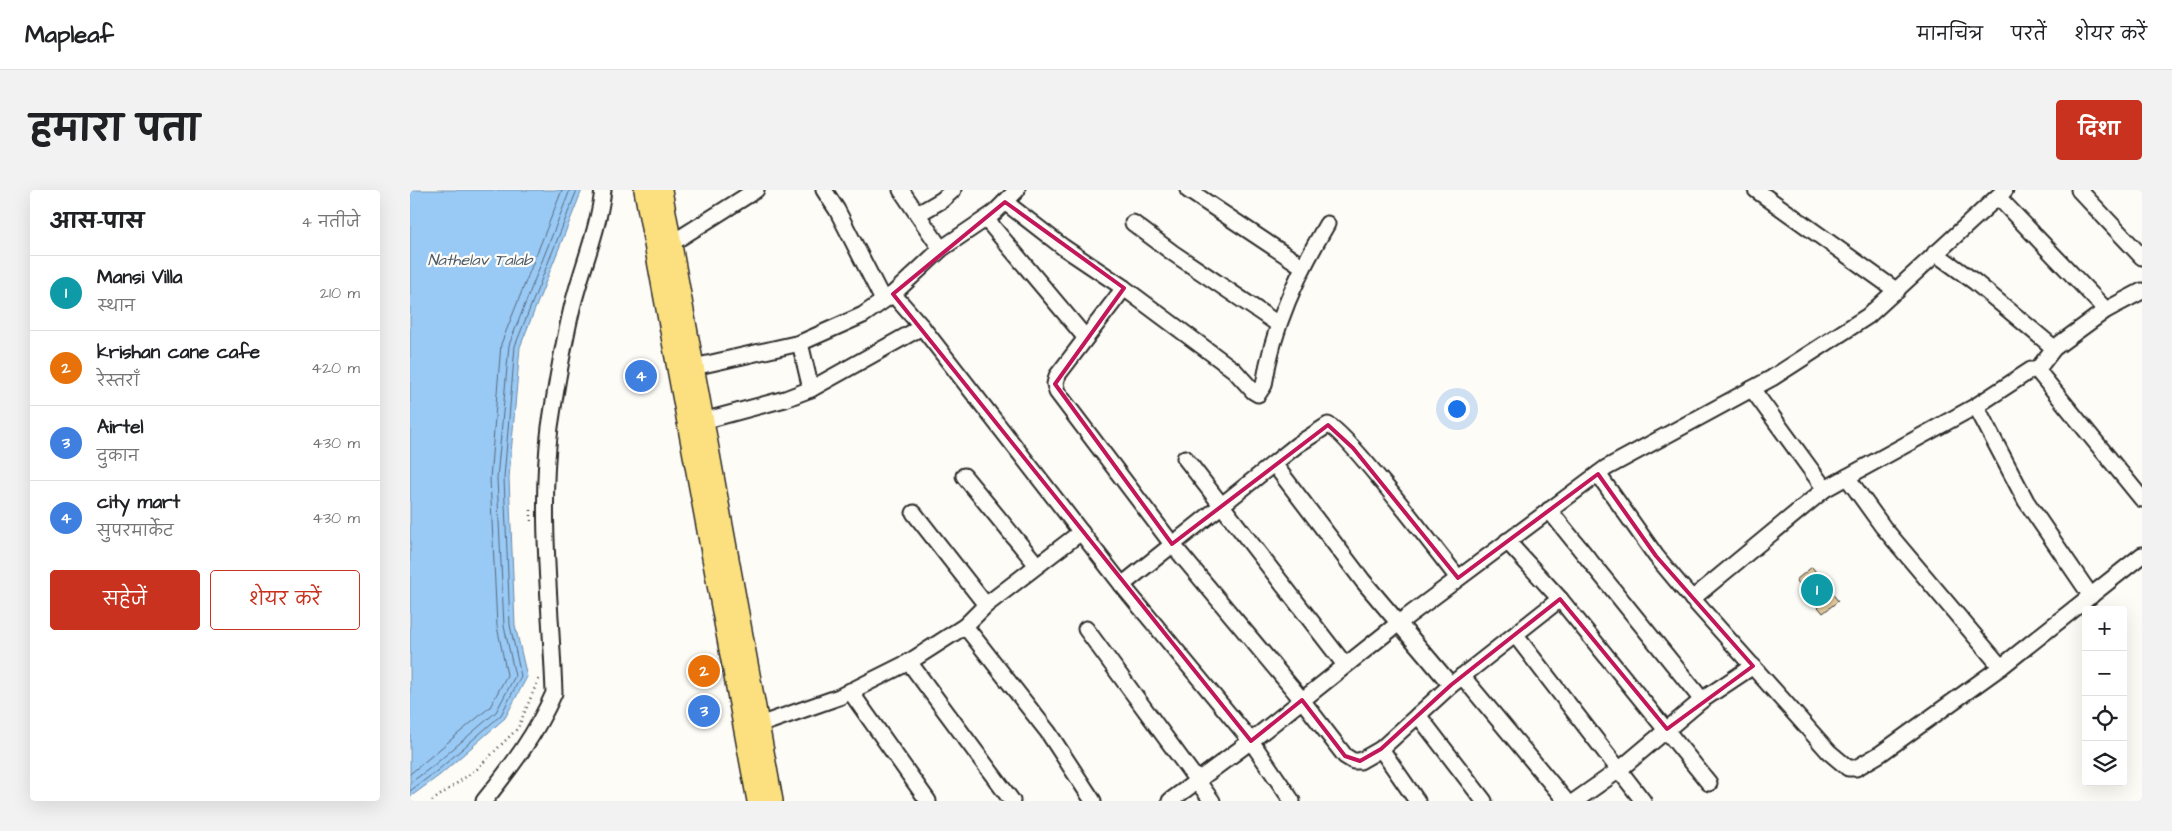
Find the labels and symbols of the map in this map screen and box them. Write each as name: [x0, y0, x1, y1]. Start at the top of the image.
water label: Nathelav Talab: [428, 249, 534, 271]
pin: 4: [625, 357, 657, 395]
your location: [1444, 396, 1470, 422]
pin: 1: [1801, 571, 1833, 609]
pin: 2: [688, 652, 720, 690]
pin: 3: [688, 692, 720, 730]

